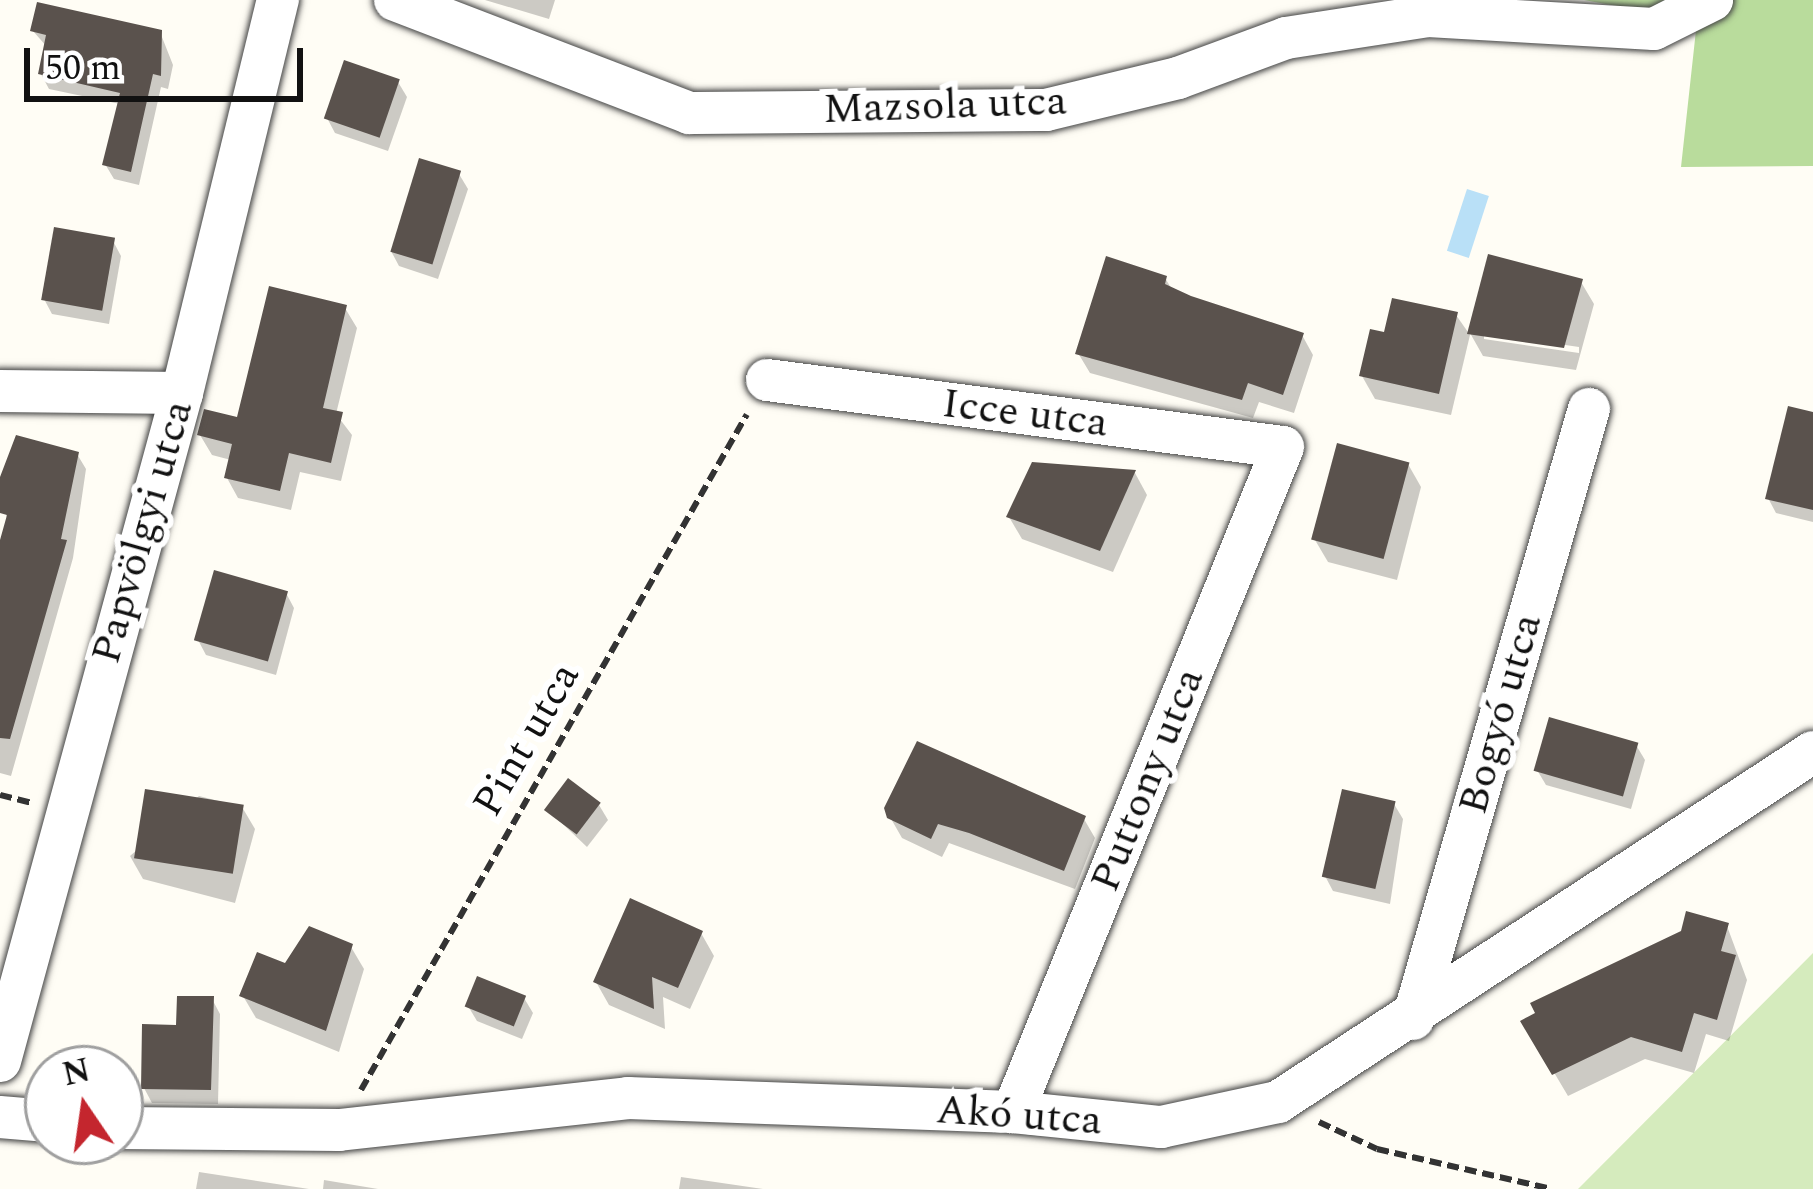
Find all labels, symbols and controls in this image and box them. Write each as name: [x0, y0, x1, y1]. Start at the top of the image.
scale bar: [30, 24, 309, 98]
text: 50 m: [45, 41, 121, 96]
street label: Mazsola utca: [822, 77, 1068, 135]
street label: Icce utca: [939, 379, 1111, 449]
street label: Papvölgyi utca: [81, 395, 205, 669]
street label: Bogyó utca: [1448, 608, 1554, 820]
street label: Pint utca: [463, 654, 591, 826]
street label: Puttony utca: [1080, 661, 1216, 899]
north arrow: [24, 1045, 144, 1165]
text: N: [58, 1045, 95, 1100]
street label: Akó utca: [934, 1085, 1104, 1147]

